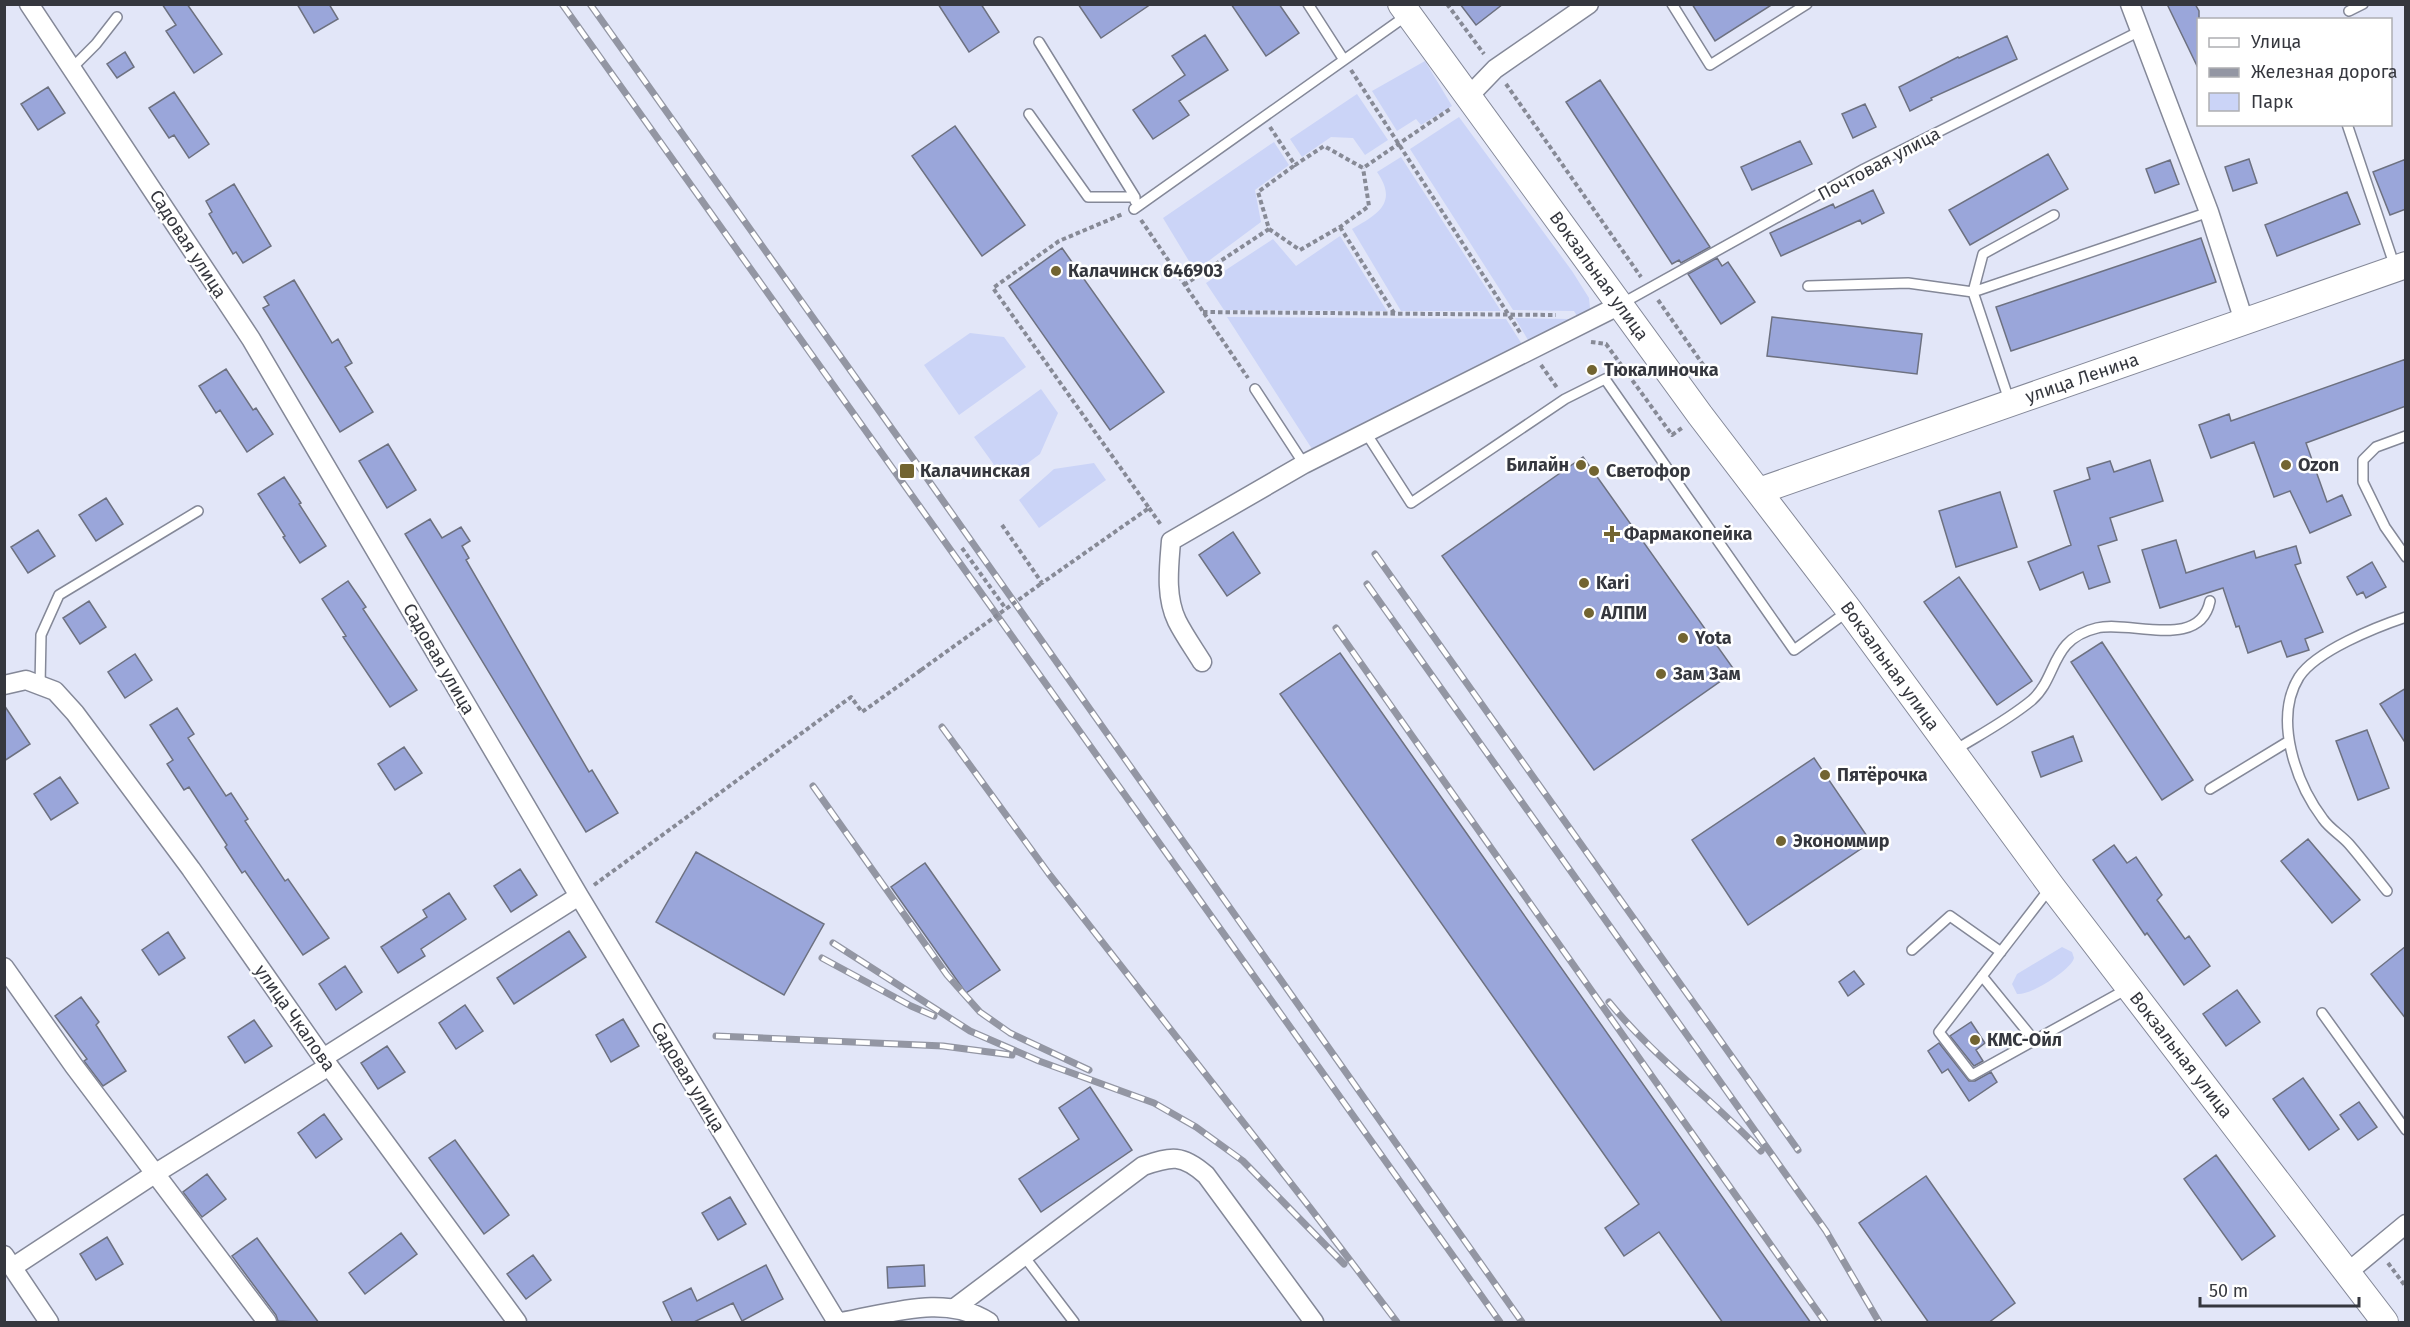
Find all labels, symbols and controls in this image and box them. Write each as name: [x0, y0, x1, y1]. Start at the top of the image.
legend: [2197, 18, 2392, 126]
text: Улица: [2251, 31, 2301, 53]
text: Железная дорога: [2251, 61, 2398, 83]
text: Парк: [2251, 91, 2294, 113]
street label: Почтовая улица: [1814, 123, 1944, 205]
street label: Садовая улица: [145, 186, 231, 302]
street label: Вокзальная улица: [1545, 207, 1653, 345]
place label: Калачинск 646903: [1068, 260, 1223, 282]
marker: Калачинск 646903: [1049, 264, 1063, 278]
street label: улица Ленина: [2022, 348, 2142, 408]
place label: Тюкалиночка: [1604, 359, 1719, 381]
marker: Тюкалиночка: [1585, 363, 1599, 377]
place label: Билайн: [1506, 454, 1569, 476]
place label: Ozon: [2298, 454, 2339, 476]
marker: Билайн: [1574, 458, 1588, 472]
marker: Ozon: [2279, 458, 2293, 472]
place label: Калачинская: [920, 460, 1030, 482]
place label: Светофор: [1606, 460, 1691, 482]
marker: Калачинская: [898, 462, 916, 480]
marker: Светофор: [1587, 464, 1601, 478]
place label: Фармакопейка: [1624, 523, 1753, 545]
marker: Фармакопейка: [1605, 527, 1619, 541]
place label: Kari: [1596, 572, 1629, 594]
marker: Kari: [1577, 576, 1591, 590]
street label: Вокзальная улица: [1836, 597, 1944, 735]
street label: Садовая улица: [398, 599, 480, 719]
place label: АЛПИ: [1600, 602, 1647, 624]
marker: АЛПИ: [1582, 606, 1596, 620]
place label: Yota: [1694, 627, 1732, 649]
marker: Yota: [1676, 631, 1690, 645]
place label: Зам Зам: [1672, 663, 1741, 685]
marker: Зам Зам: [1654, 667, 1668, 681]
place label: Пятёрочка: [1837, 764, 1928, 786]
marker: Пятёрочка: [1818, 768, 1832, 782]
place label: Экономмир: [1793, 830, 1890, 852]
marker: Экономмир: [1774, 834, 1788, 848]
street label: улица Чкалова: [250, 960, 340, 1076]
street label: Вокзальная улица: [2125, 987, 2237, 1123]
street label: Садовая улица: [646, 1018, 730, 1136]
place label: КМС-Ойл: [1987, 1029, 2062, 1051]
marker: КМС-Ойл: [1968, 1033, 1982, 1047]
scale bar: [2200, 1270, 2359, 1308]
text: 50 m: [2209, 1280, 2248, 1302]

